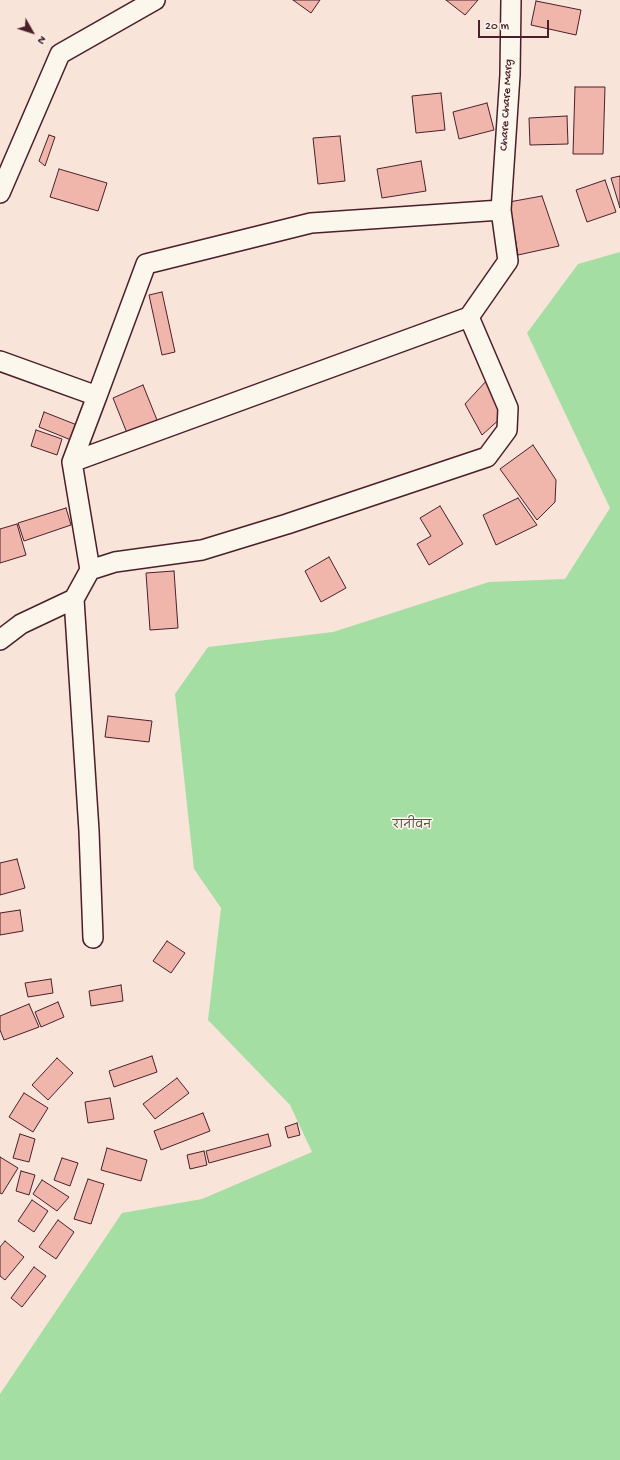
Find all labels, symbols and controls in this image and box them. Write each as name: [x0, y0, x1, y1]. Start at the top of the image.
north arrow: [12, 12, 52, 52]
scale bar: [480, 12, 551, 38]
text: 20 m: [485, 20, 509, 34]
text: N: [34, 33, 48, 46]
street label: Chare Chare Marg: [497, 59, 517, 151]
park label: रानीवन: [393, 819, 431, 833]

